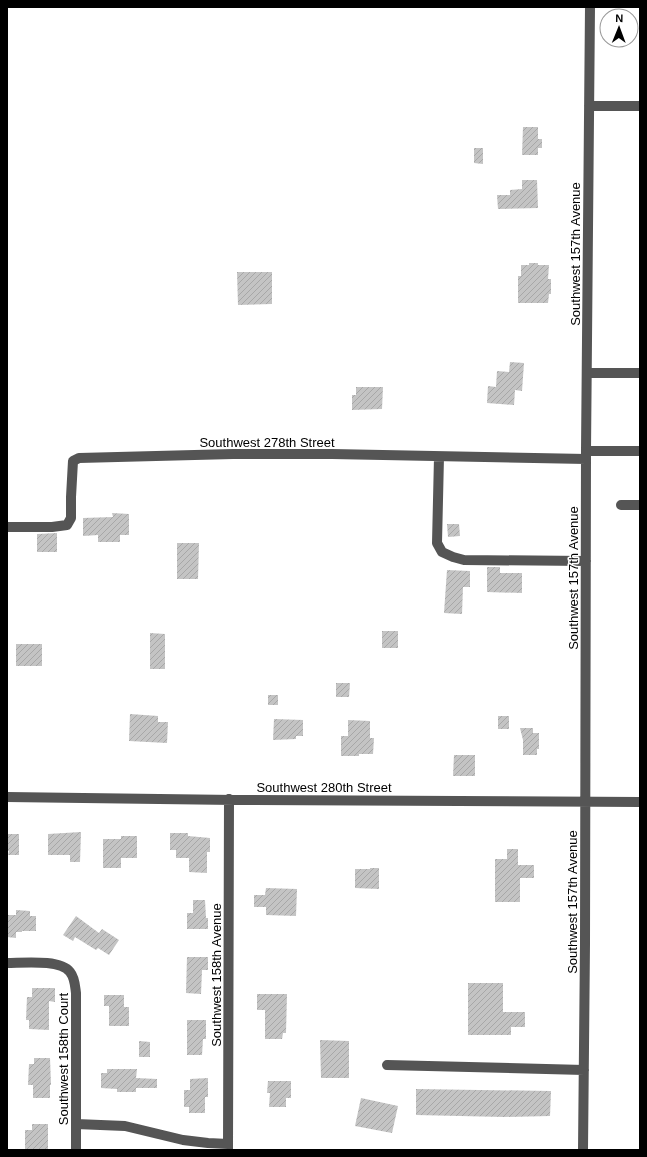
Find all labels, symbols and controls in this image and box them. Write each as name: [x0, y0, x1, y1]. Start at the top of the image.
north arrow: [599, 8, 639, 48]
text: N: [615, 12, 623, 24]
street label: Southwest 157th Avenue: [568, 182, 583, 326]
street label: Southwest 278th Street: [199, 435, 335, 450]
street label: Southwest 157th Avenue: [566, 506, 581, 650]
street label: Southwest 280th Street: [256, 780, 392, 795]
street label: Southwest 157th Avenue: [565, 830, 580, 974]
street label: Southwest 158th Avenue: [209, 903, 224, 1047]
street label: Southwest 158th Court: [56, 992, 71, 1125]

